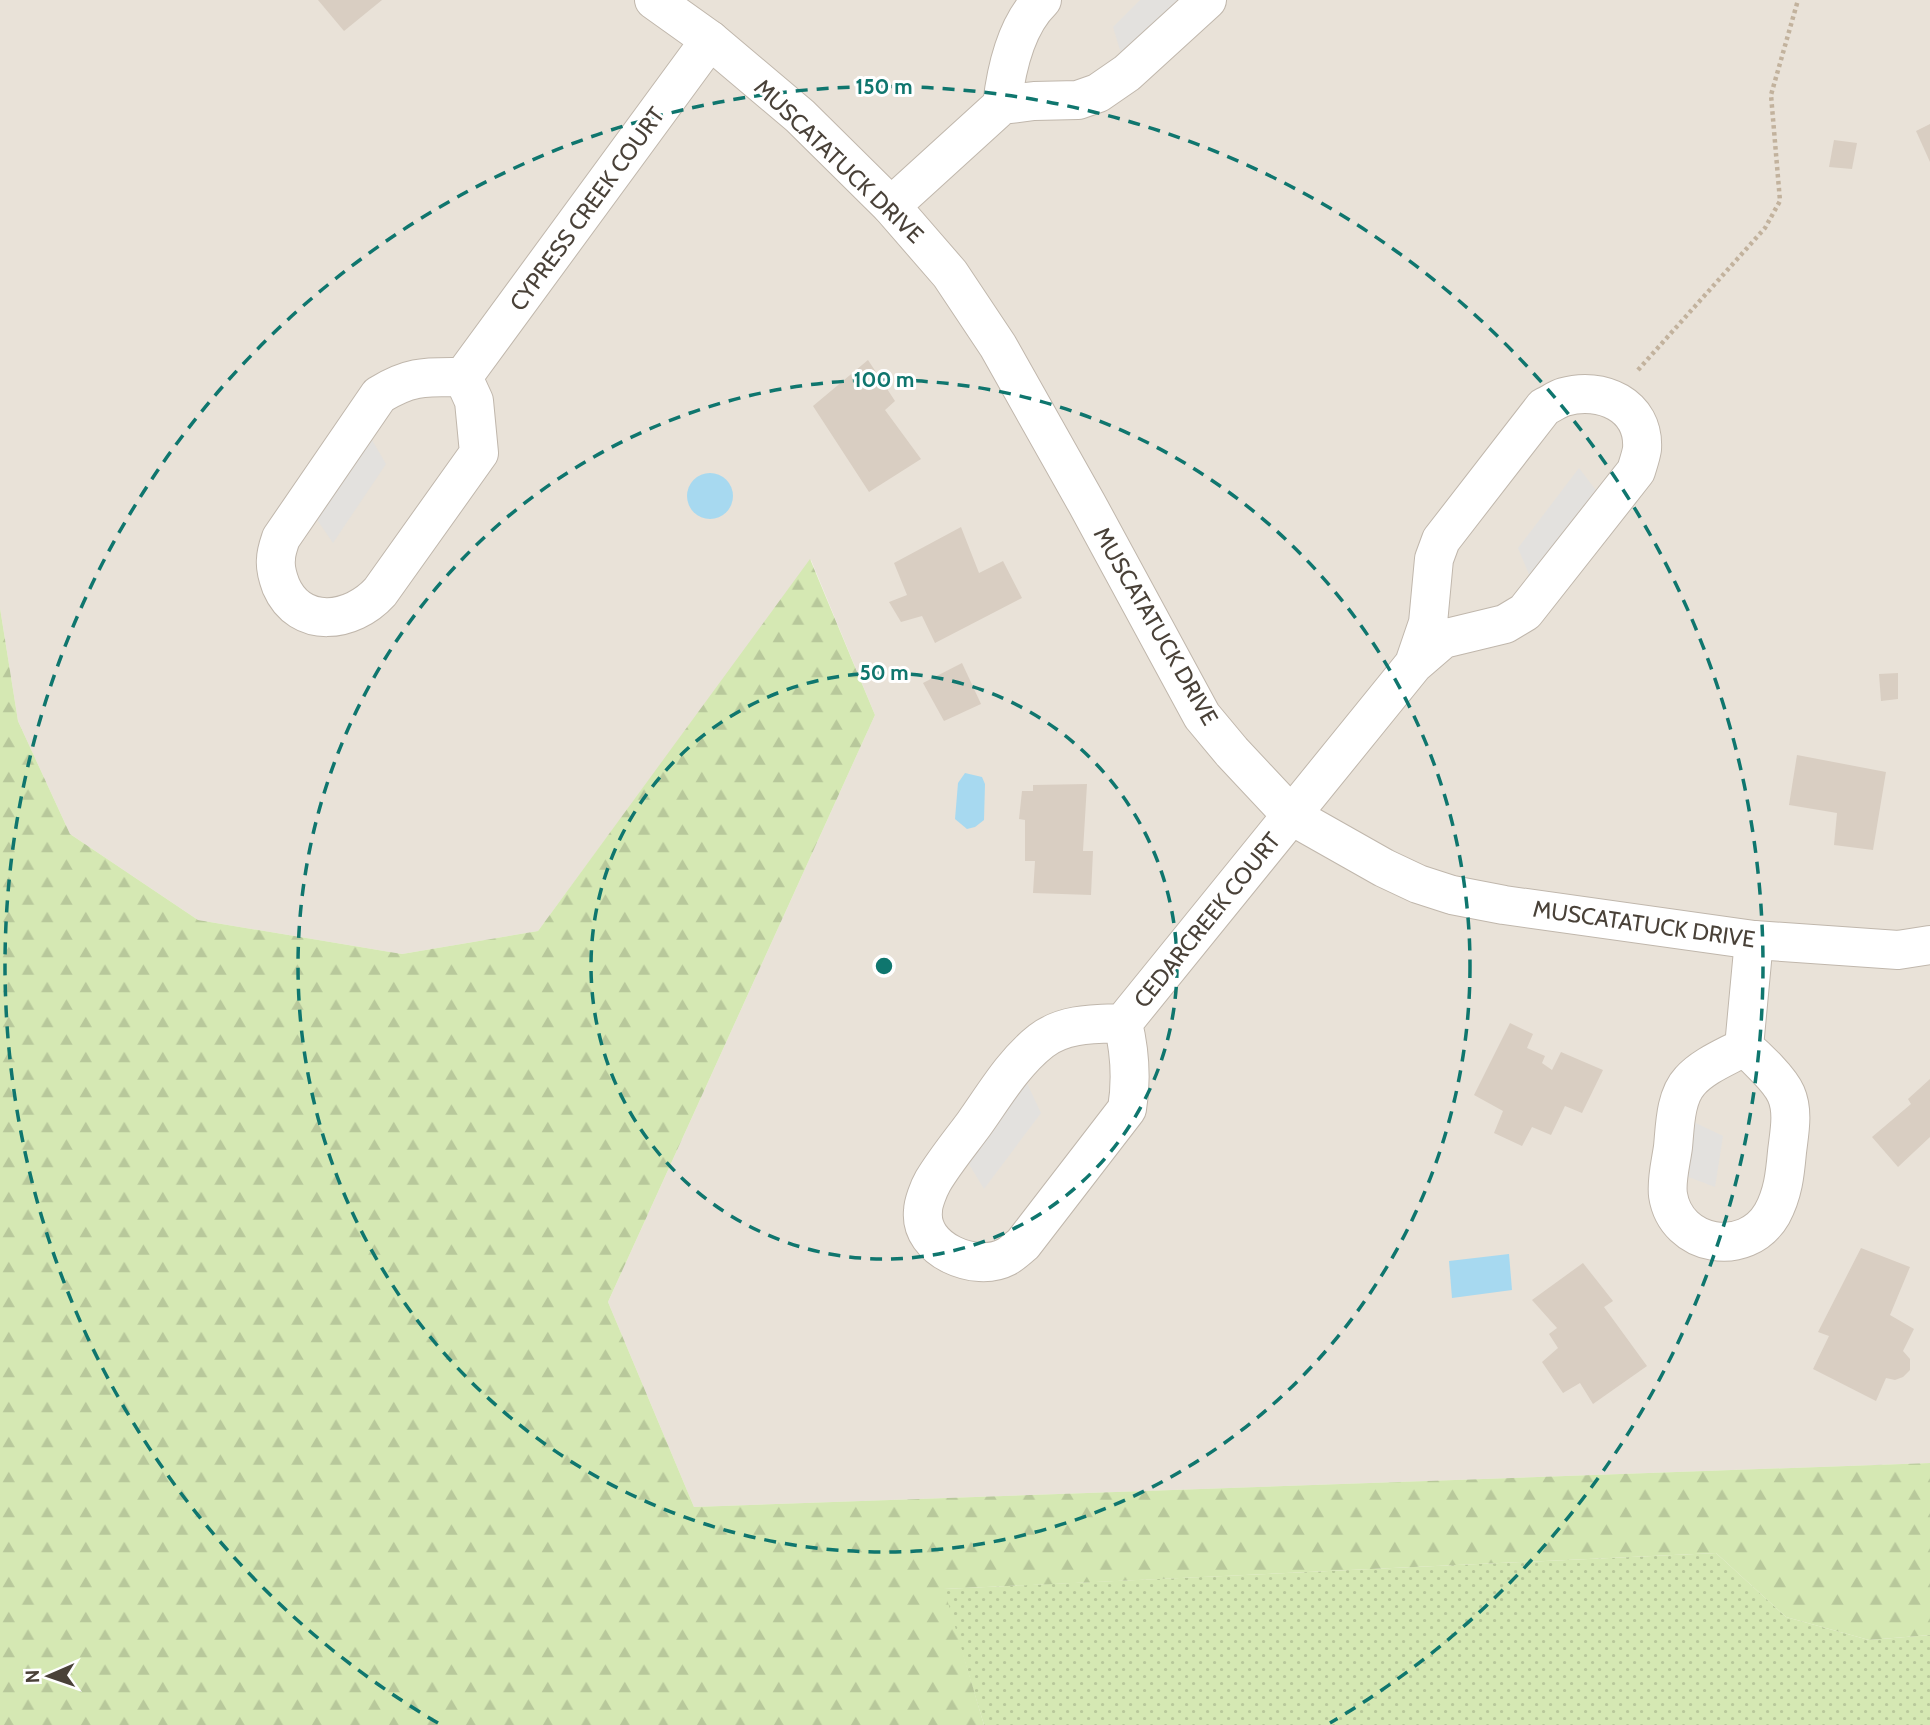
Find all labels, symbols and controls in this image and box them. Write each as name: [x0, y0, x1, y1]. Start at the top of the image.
street label: MUSCATATUCK DRIVE: [749, 73, 929, 249]
text: 150 m: [856, 74, 912, 99]
street label: CYPRESS CREEK COURT: [504, 102, 670, 316]
text: 100 m: [854, 367, 914, 392]
street label: MUSCATATUCK DRIVE: [1088, 522, 1224, 730]
text: 50 m: [859, 660, 909, 685]
street label: CEDARCREEK COURT: [1128, 827, 1286, 1013]
street label: MUSCATATUCK DRIVE: [1531, 895, 1757, 953]
centre of rings: [872, 954, 896, 978]
north arrow: [14, 1641, 84, 1711]
text: N: [21, 1669, 44, 1684]

